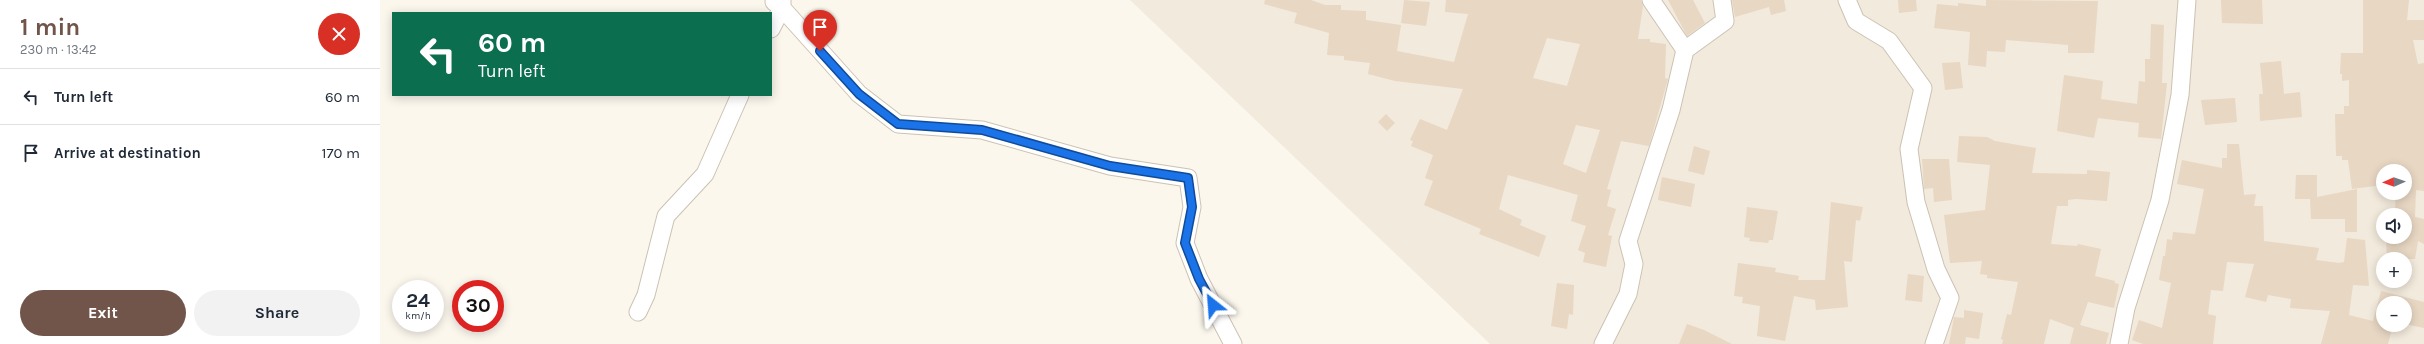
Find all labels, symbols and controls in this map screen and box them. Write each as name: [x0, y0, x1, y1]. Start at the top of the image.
pin: [803, 10, 837, 51]
text: 1 min: [20, 13, 80, 41]
button: close: [318, 13, 360, 55]
icon: arrive: [809, 16, 831, 38]
text: 60 m: [478, 26, 546, 59]
icon: left: [412, 28, 464, 80]
text: 230 m · 13:42: [20, 42, 96, 57]
text: Turn left: [478, 60, 546, 82]
icon: left: [20, 86, 42, 108]
text: Turn left: [54, 88, 113, 106]
text: 60 m: [325, 88, 360, 106]
icon: arrive: [20, 142, 42, 164]
text: Arrive at destination: [54, 144, 201, 162]
text: 170 m: [322, 144, 360, 162]
north arrow: [2376, 164, 2412, 200]
map controls: [2376, 164, 2412, 332]
button: sound: [2376, 208, 2412, 244]
button: +: [2376, 252, 2412, 288]
speed limit sign: 30: [452, 280, 504, 332]
position arrow: [1192, 284, 1234, 326]
text: 24: [406, 289, 430, 312]
button: Exit: [20, 290, 186, 336]
button: Share: [194, 290, 360, 336]
button: −: [2376, 296, 2412, 332]
text: km/h: [405, 310, 431, 322]

